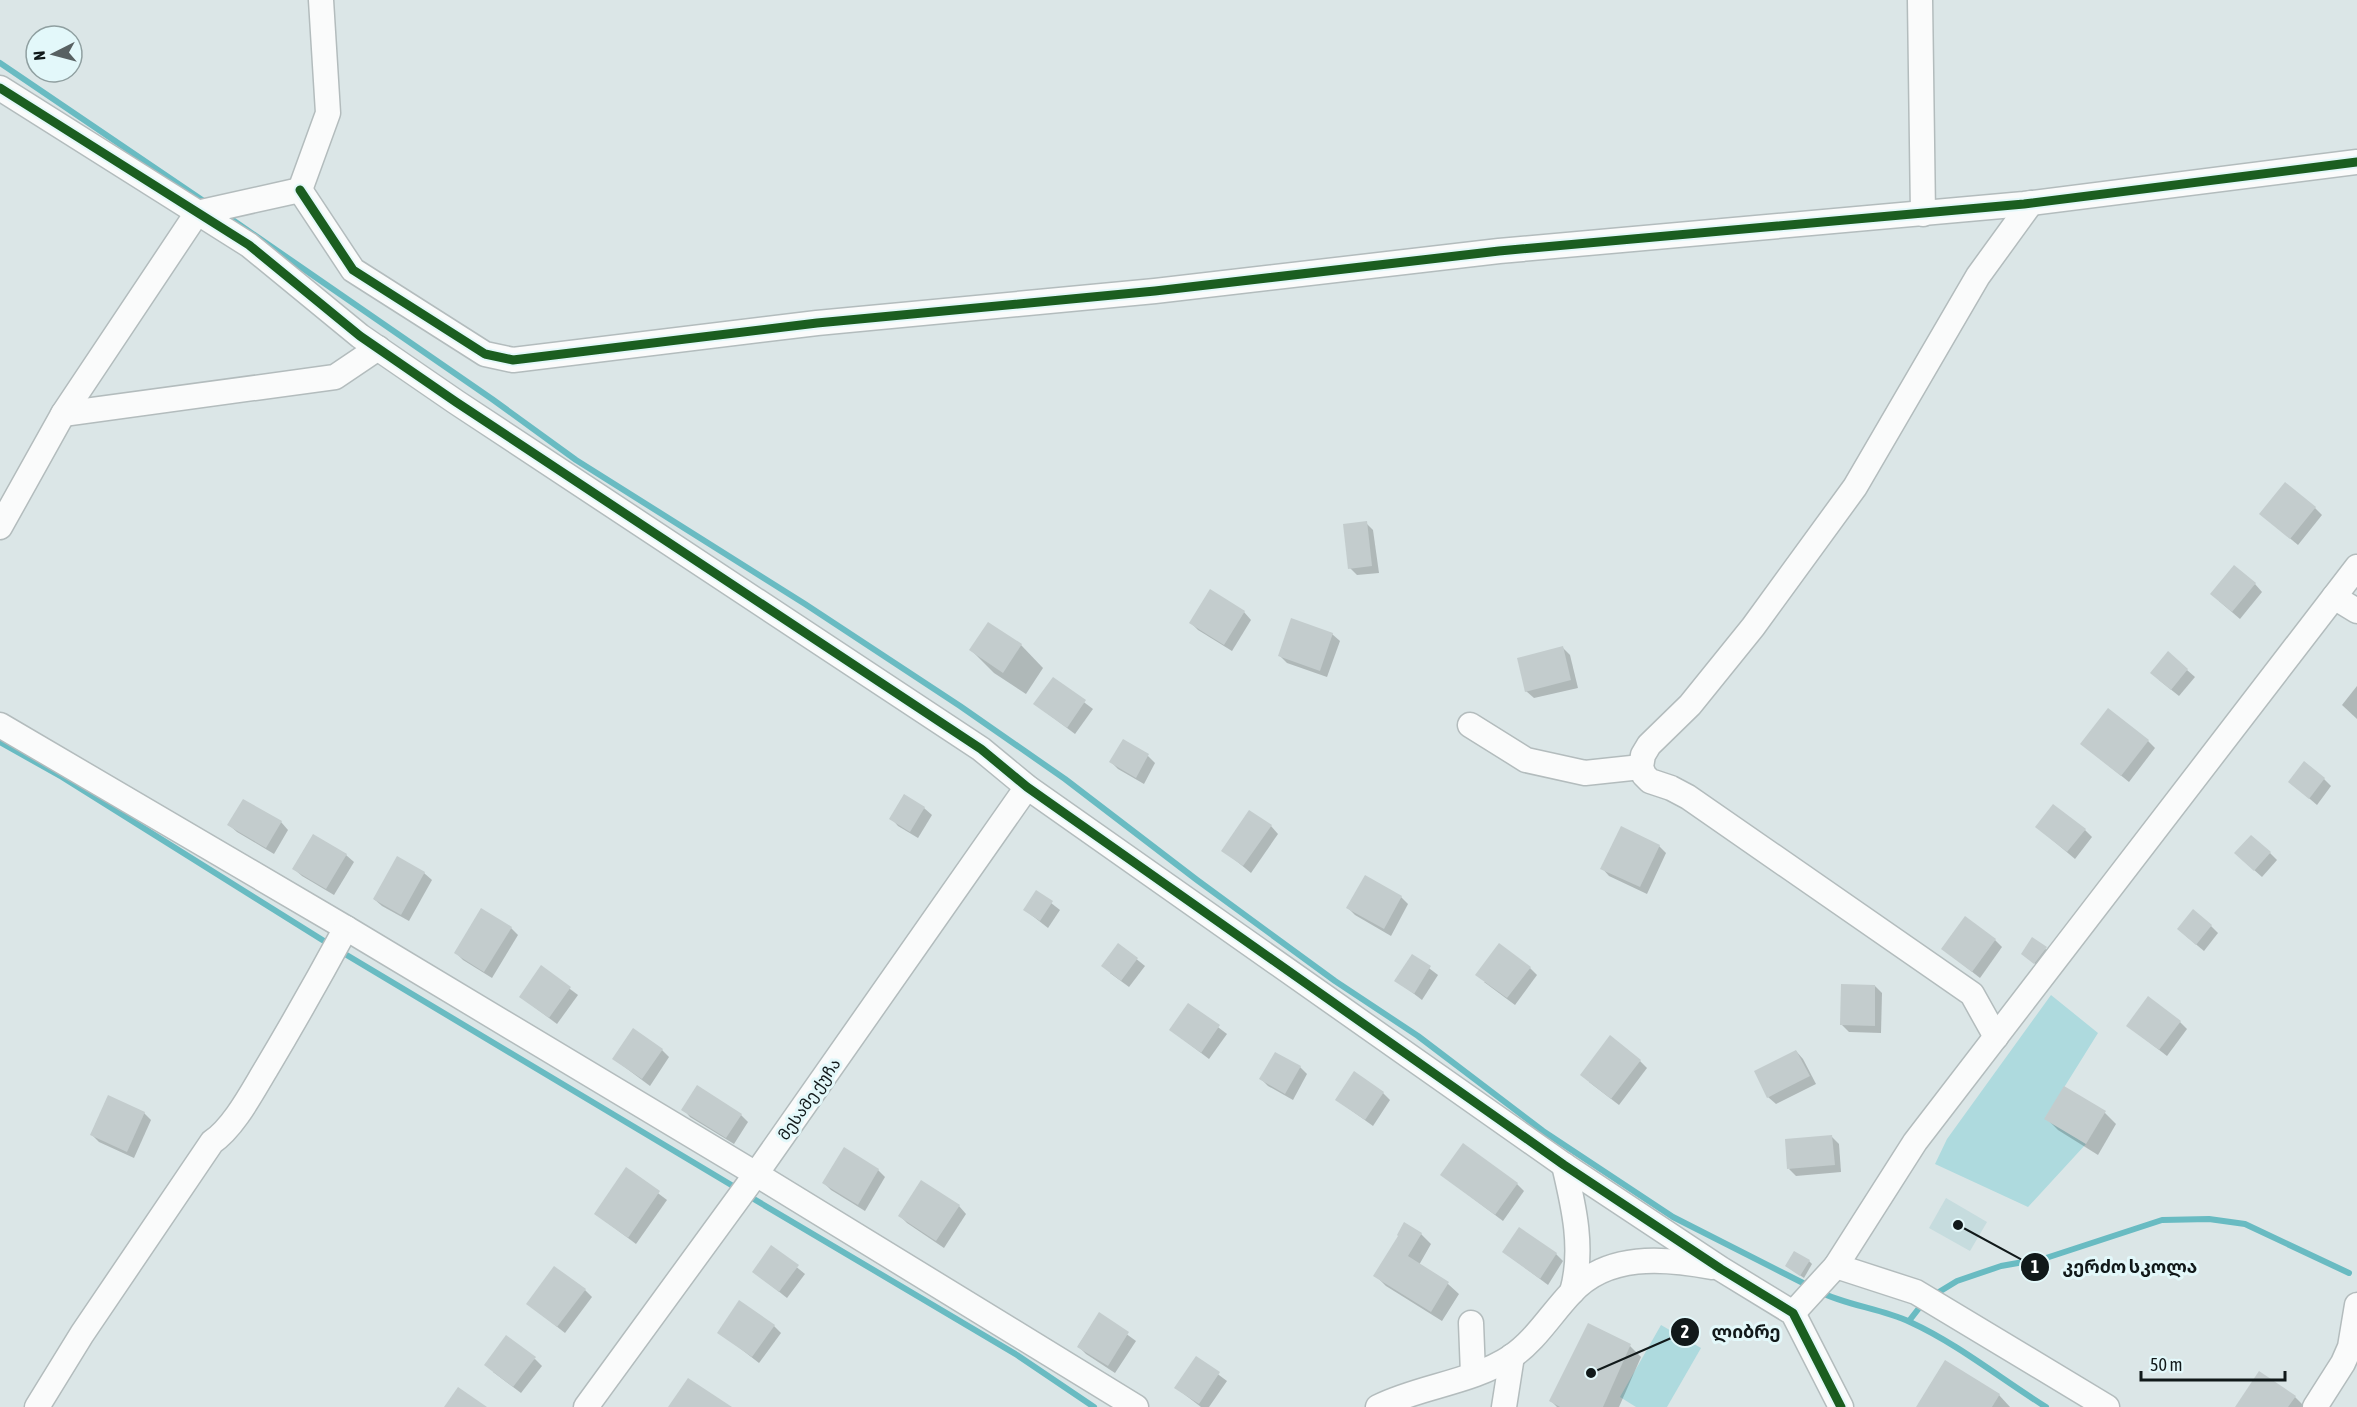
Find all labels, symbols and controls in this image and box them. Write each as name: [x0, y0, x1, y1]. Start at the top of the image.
north arrow: [24, 24, 84, 84]
text: N: [30, 50, 49, 61]
street label: მესამე ქუჩა: [774, 1055, 845, 1144]
callout: კერძო სკოლა: [2020, 1249, 2209, 1285]
text: 1: [2031, 1256, 2039, 1277]
text: კერძო სკოლა: [2063, 1256, 2197, 1278]
callout: ლიბრე: [1670, 1314, 1793, 1350]
text: 2: [1681, 1321, 1689, 1342]
text: ლიბრე: [1712, 1321, 1780, 1343]
scale bar: [2141, 1344, 2285, 1382]
text: 50 m: [2150, 1354, 2182, 1375]

